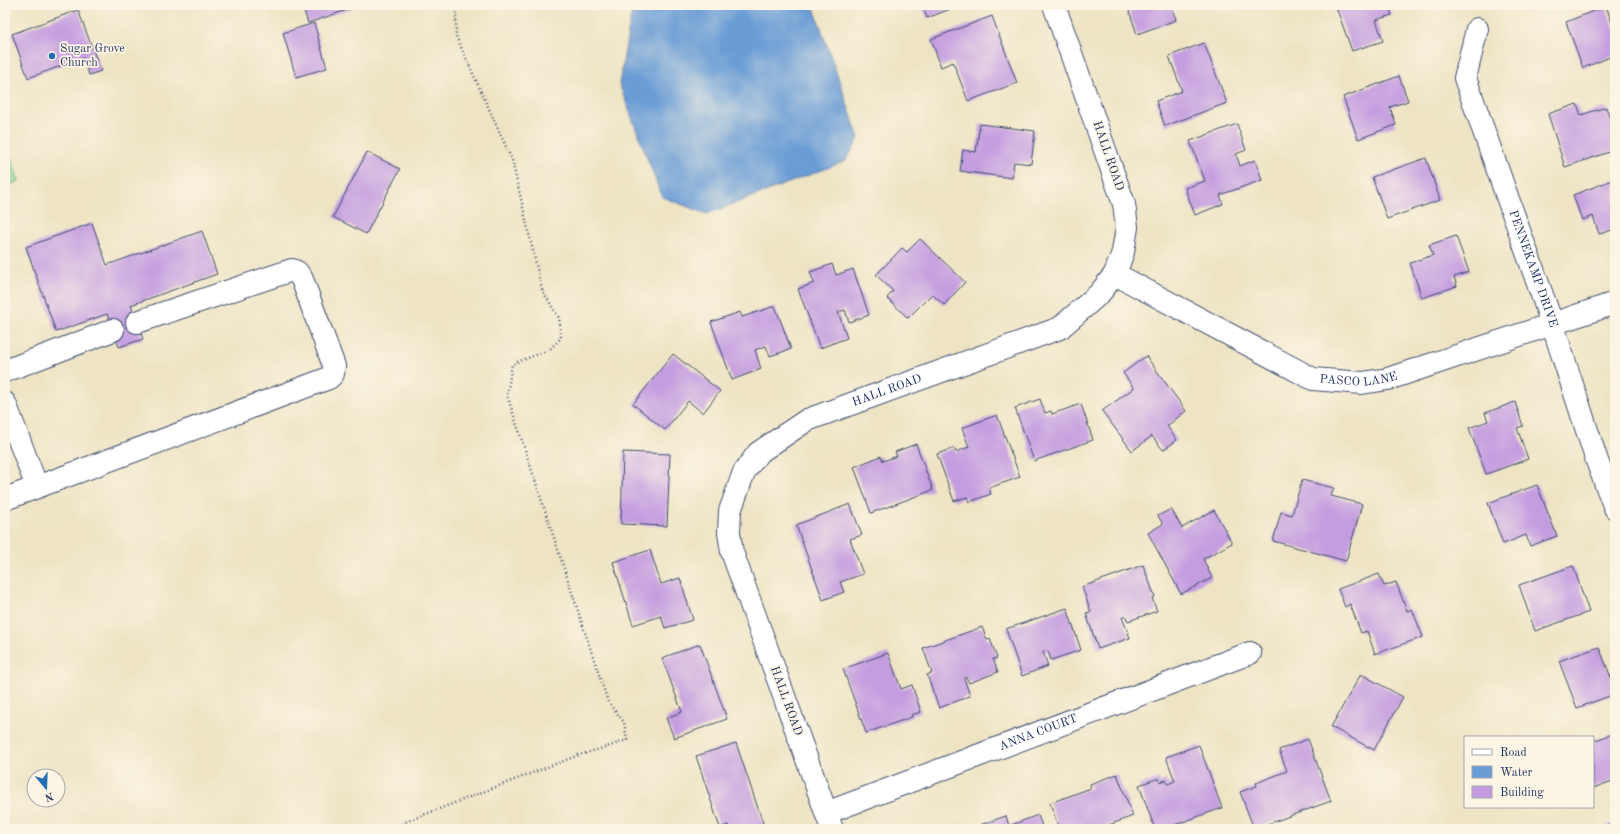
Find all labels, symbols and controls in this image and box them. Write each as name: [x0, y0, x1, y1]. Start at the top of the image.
place label: Sugar Grove Church: [60, 43, 125, 69]
marker: Sugar Grove Church: [47, 51, 57, 61]
street label: HALL ROAD: [1090, 120, 1126, 192]
street label: PENNEKAMP DRIVE: [1506, 209, 1559, 329]
street label: PASCO LANE: [1319, 370, 1399, 389]
street label: HALL ROAD: [851, 373, 923, 409]
street label: HALL ROAD: [768, 665, 804, 737]
street label: ANNA COURT: [998, 713, 1079, 753]
legend: [1464, 736, 1594, 808]
text: Road: [1500, 747, 1527, 759]
text: Water: [1500, 767, 1533, 779]
north arrow: [26, 768, 66, 808]
text: Building: [1500, 787, 1544, 799]
text: N: [42, 789, 55, 803]

